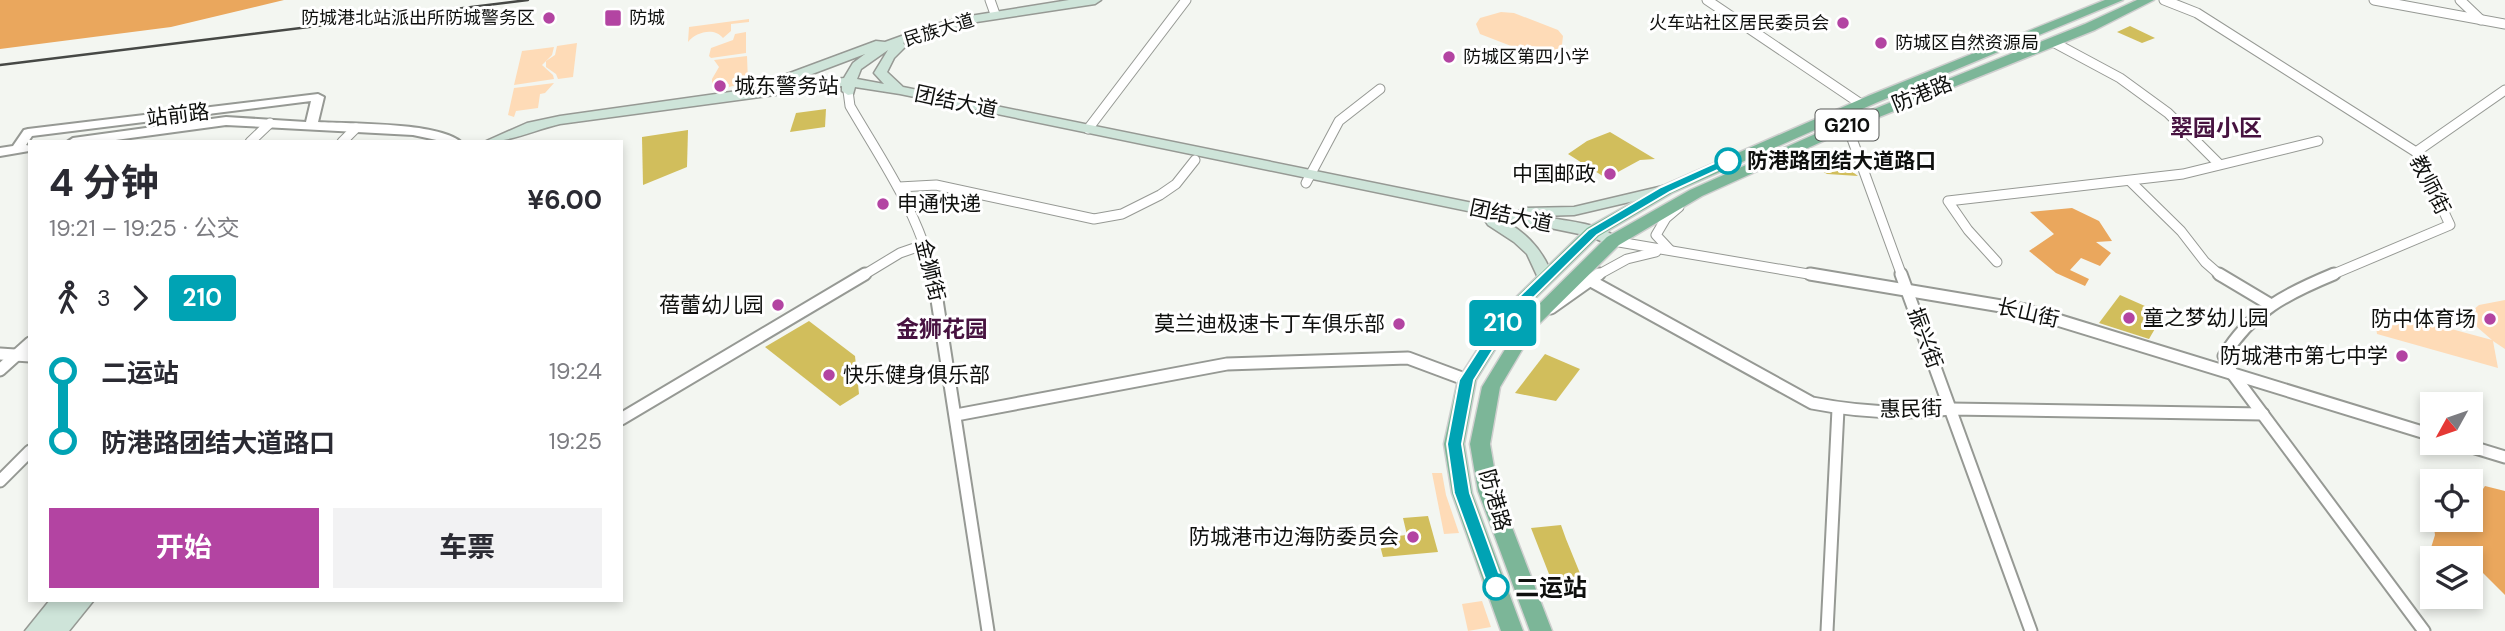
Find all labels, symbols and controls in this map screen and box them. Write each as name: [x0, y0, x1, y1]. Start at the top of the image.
place label: 防城港北站派出所防城警务区: [301, 6, 535, 30]
place label: 防城: [629, 6, 665, 30]
marker: 防城: [603, 8, 623, 28]
street label: 民族大道: [901, 8, 977, 52]
marker: 防城港北站派出所防城警务区: [541, 10, 557, 26]
place label: 火车站社区居民委员会: [1649, 11, 1829, 35]
marker: 火车站社区居民委员会: [1835, 15, 1851, 31]
place label: 防城区自然资源局: [1895, 31, 2039, 55]
marker: 防城区自然资源局: [1873, 35, 1889, 51]
place label: 防城区第四小学: [1463, 45, 1589, 69]
marker: 防城区第四小学: [1441, 49, 1457, 65]
street label: 防港路: [1888, 69, 1956, 119]
place label: 城东警务站: [734, 72, 839, 100]
marker: 城东警务站: [712, 78, 728, 94]
street label: 团结大道: [912, 80, 1000, 124]
street label: 站前路: [145, 97, 211, 133]
road number: G210: [1815, 110, 1878, 140]
district label: 翠园小区: [2170, 113, 2262, 143]
place label: 防港路团结大道路口: [1747, 147, 1936, 175]
marker: 防港路团结大道路口: [1715, 148, 1741, 174]
street label: 教师街: [2403, 151, 2457, 219]
text: 4 分钟: [49, 158, 159, 208]
place label: 中国邮政: [1512, 160, 1596, 188]
marker: 中国邮政: [1602, 166, 1618, 182]
text: ¥6.00: [527, 183, 602, 217]
place label: 申通快递: [897, 190, 981, 218]
street label: 团结大道: [1467, 194, 1555, 238]
marker: 申通快递: [875, 196, 891, 212]
text: 19:21 – 19:25 · 公交: [49, 213, 240, 243]
street label: 金狮街: [909, 236, 951, 304]
icon: walk: [49, 279, 87, 317]
icon: forward: [121, 279, 159, 317]
text: 210: [183, 282, 222, 313]
text: 3: [97, 283, 111, 313]
place label: 蓓蕾幼儿园: [659, 291, 764, 319]
street label: 长山街: [1994, 292, 2062, 334]
marker: 蓓蕾幼儿园: [770, 297, 786, 313]
line badge: 210: [1463, 300, 1543, 346]
street label: 振兴街: [1901, 304, 1949, 372]
place label: 童之梦幼儿园: [2143, 304, 2269, 332]
place label: 防中体育场: [2371, 305, 2476, 333]
text: 210: [1483, 307, 1523, 338]
place label: 莫兰迪极速卡丁车俱乐部: [1154, 310, 1385, 338]
marker: 童之梦幼儿园: [2121, 310, 2137, 326]
marker: 防中体育场: [2482, 311, 2498, 327]
district label: 金狮花园: [896, 314, 988, 344]
marker: 莫兰迪极速卡丁车俱乐部: [1391, 316, 1407, 332]
place label: 防城港市第七中学: [2220, 342, 2388, 370]
marker: 防城港市第七中学: [2394, 348, 2410, 364]
text: 二运站: [101, 356, 179, 390]
text: 19:24: [549, 356, 602, 386]
place label: 快乐健身俱乐部: [843, 361, 990, 389]
marker: 快乐健身俱乐部: [821, 367, 837, 383]
north arrow: [2420, 392, 2483, 455]
map controls: [2420, 392, 2483, 609]
street label: 惠民街: [1879, 394, 1943, 424]
text: 防港路团结大道路口: [101, 426, 335, 460]
text: 19:25: [548, 426, 602, 456]
street label: 防港路: [1473, 466, 1517, 534]
button: locate: [2420, 469, 2483, 532]
button: 开始: [49, 508, 319, 588]
button: 车票: [333, 508, 602, 588]
place label: 防城港市边海防委员会: [1189, 523, 1399, 551]
marker: 防城港市边海防委员会: [1405, 529, 1421, 545]
button: layers: [2420, 546, 2483, 609]
place label: 二运站: [1515, 572, 1587, 603]
marker: 二运站: [1483, 574, 1509, 600]

